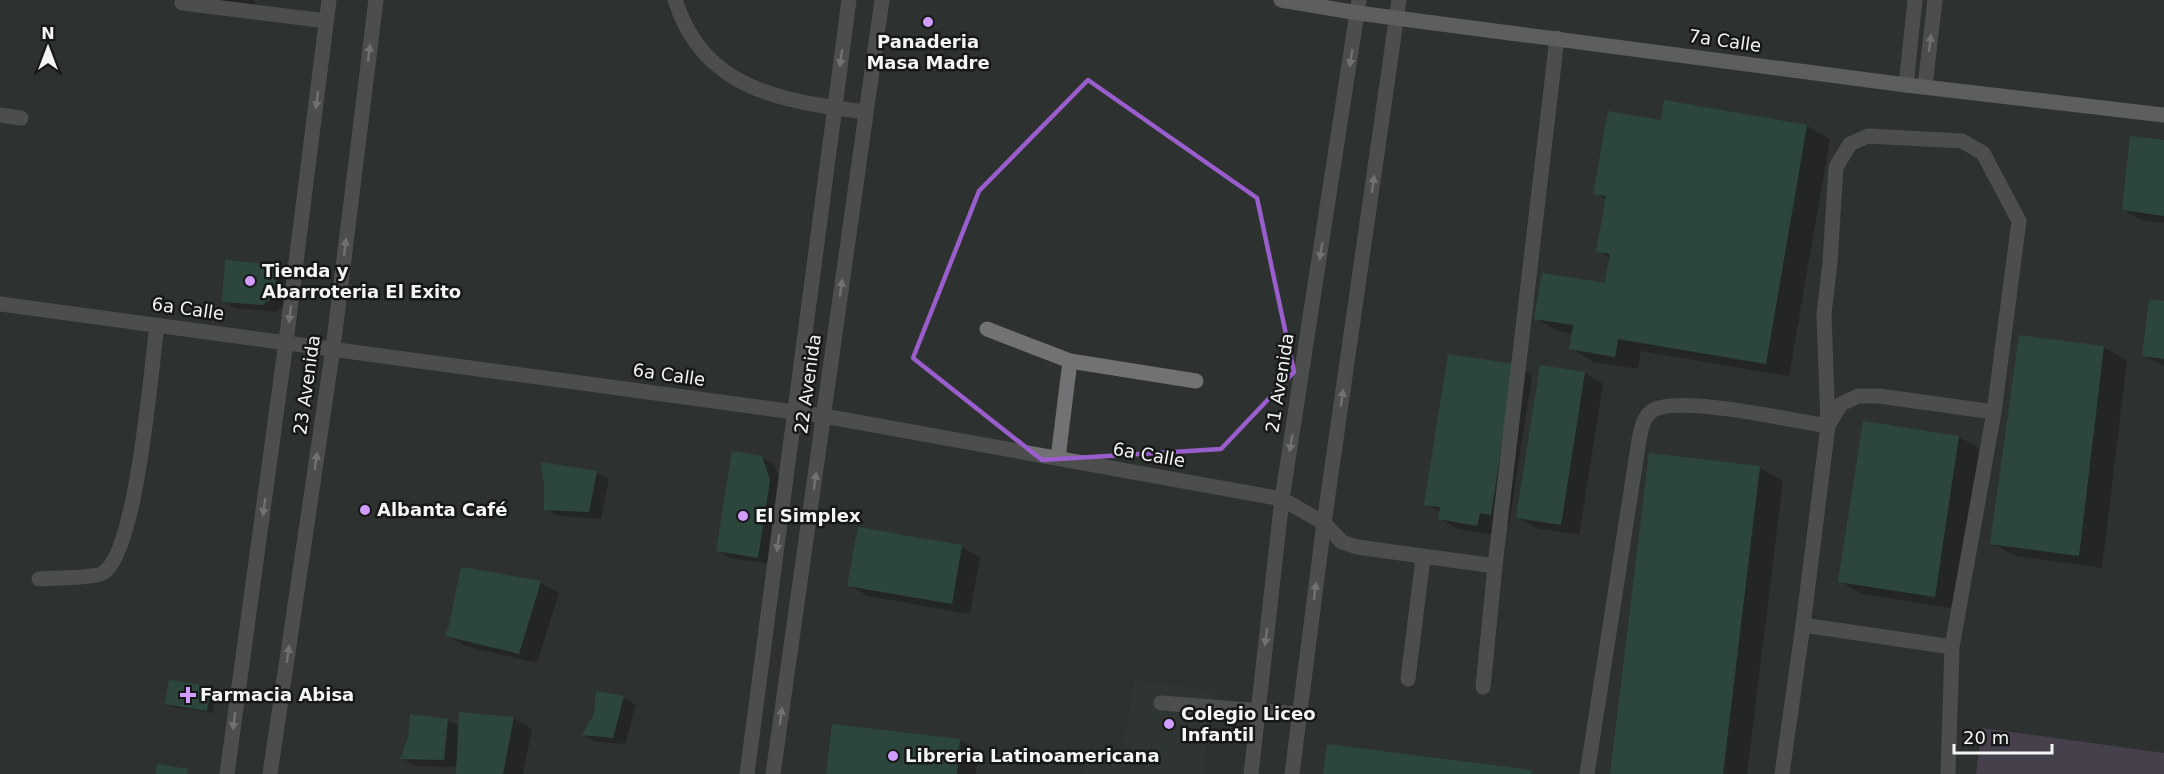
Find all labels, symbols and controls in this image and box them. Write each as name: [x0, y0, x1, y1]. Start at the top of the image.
marker: Panaderia Masa Madre: [921, 15, 935, 29]
north arrow: [18, 18, 78, 78]
text: N: [41, 24, 55, 43]
street label: 7a Calle: [1688, 25, 1763, 56]
place label: Panaderia Masa Madre: [866, 31, 990, 73]
one-way arrow: [1925, 33, 1934, 52]
one-way arrow: [364, 44, 374, 63]
one-way arrow: [1346, 48, 1355, 67]
one-way arrow: [837, 49, 846, 68]
one-way arrow: [312, 90, 321, 109]
one-way arrow: [1369, 174, 1378, 193]
one-way arrow: [340, 237, 350, 256]
one-way arrow: [1316, 241, 1325, 260]
place label: Tienda y Abarroteria El Exito: [262, 260, 461, 302]
marker: Tienda y Abarroteria El Exito: [243, 274, 257, 288]
one-way arrow: [837, 279, 846, 298]
street label: 6a Calle: [151, 293, 226, 324]
one-way arrow: [285, 305, 295, 324]
street label: 21 Avenida: [1261, 332, 1298, 434]
street label: 22 Avenida: [790, 333, 825, 435]
street label: 23 Avenida: [289, 334, 324, 436]
street label: 6a Calle: [632, 359, 707, 390]
one-way arrow: [1338, 388, 1347, 407]
one-way arrow: [1286, 434, 1295, 453]
street label: 6a Calle: [1111, 438, 1187, 471]
one-way arrow: [312, 451, 321, 470]
one-way arrow: [810, 472, 819, 491]
one-way arrow: [259, 498, 268, 517]
place label: Albanta Café: [377, 499, 507, 520]
marker: Albanta Café: [358, 503, 372, 517]
place label: El Simplex: [755, 505, 861, 526]
marker: El Simplex: [736, 509, 750, 523]
one-way arrow: [773, 533, 782, 552]
one-way arrow: [1311, 581, 1320, 600]
one-way arrow: [1261, 627, 1271, 646]
one-way arrow: [283, 644, 292, 663]
place label: Farmacia Abisa: [200, 684, 354, 705]
marker: Farmacia Abisa: [181, 688, 195, 702]
place label: Colegio Liceo Infantil: [1181, 703, 1316, 745]
one-way arrow: [777, 706, 786, 725]
one-way arrow: [229, 712, 238, 731]
marker: Colegio Liceo Infantil: [1162, 717, 1176, 731]
scale bar: [1954, 717, 2052, 755]
text: 20 m: [1963, 727, 2009, 748]
place label: Libreria Latinoamericana: [905, 745, 1160, 766]
marker: Libreria Latinoamericana: [886, 749, 900, 763]

